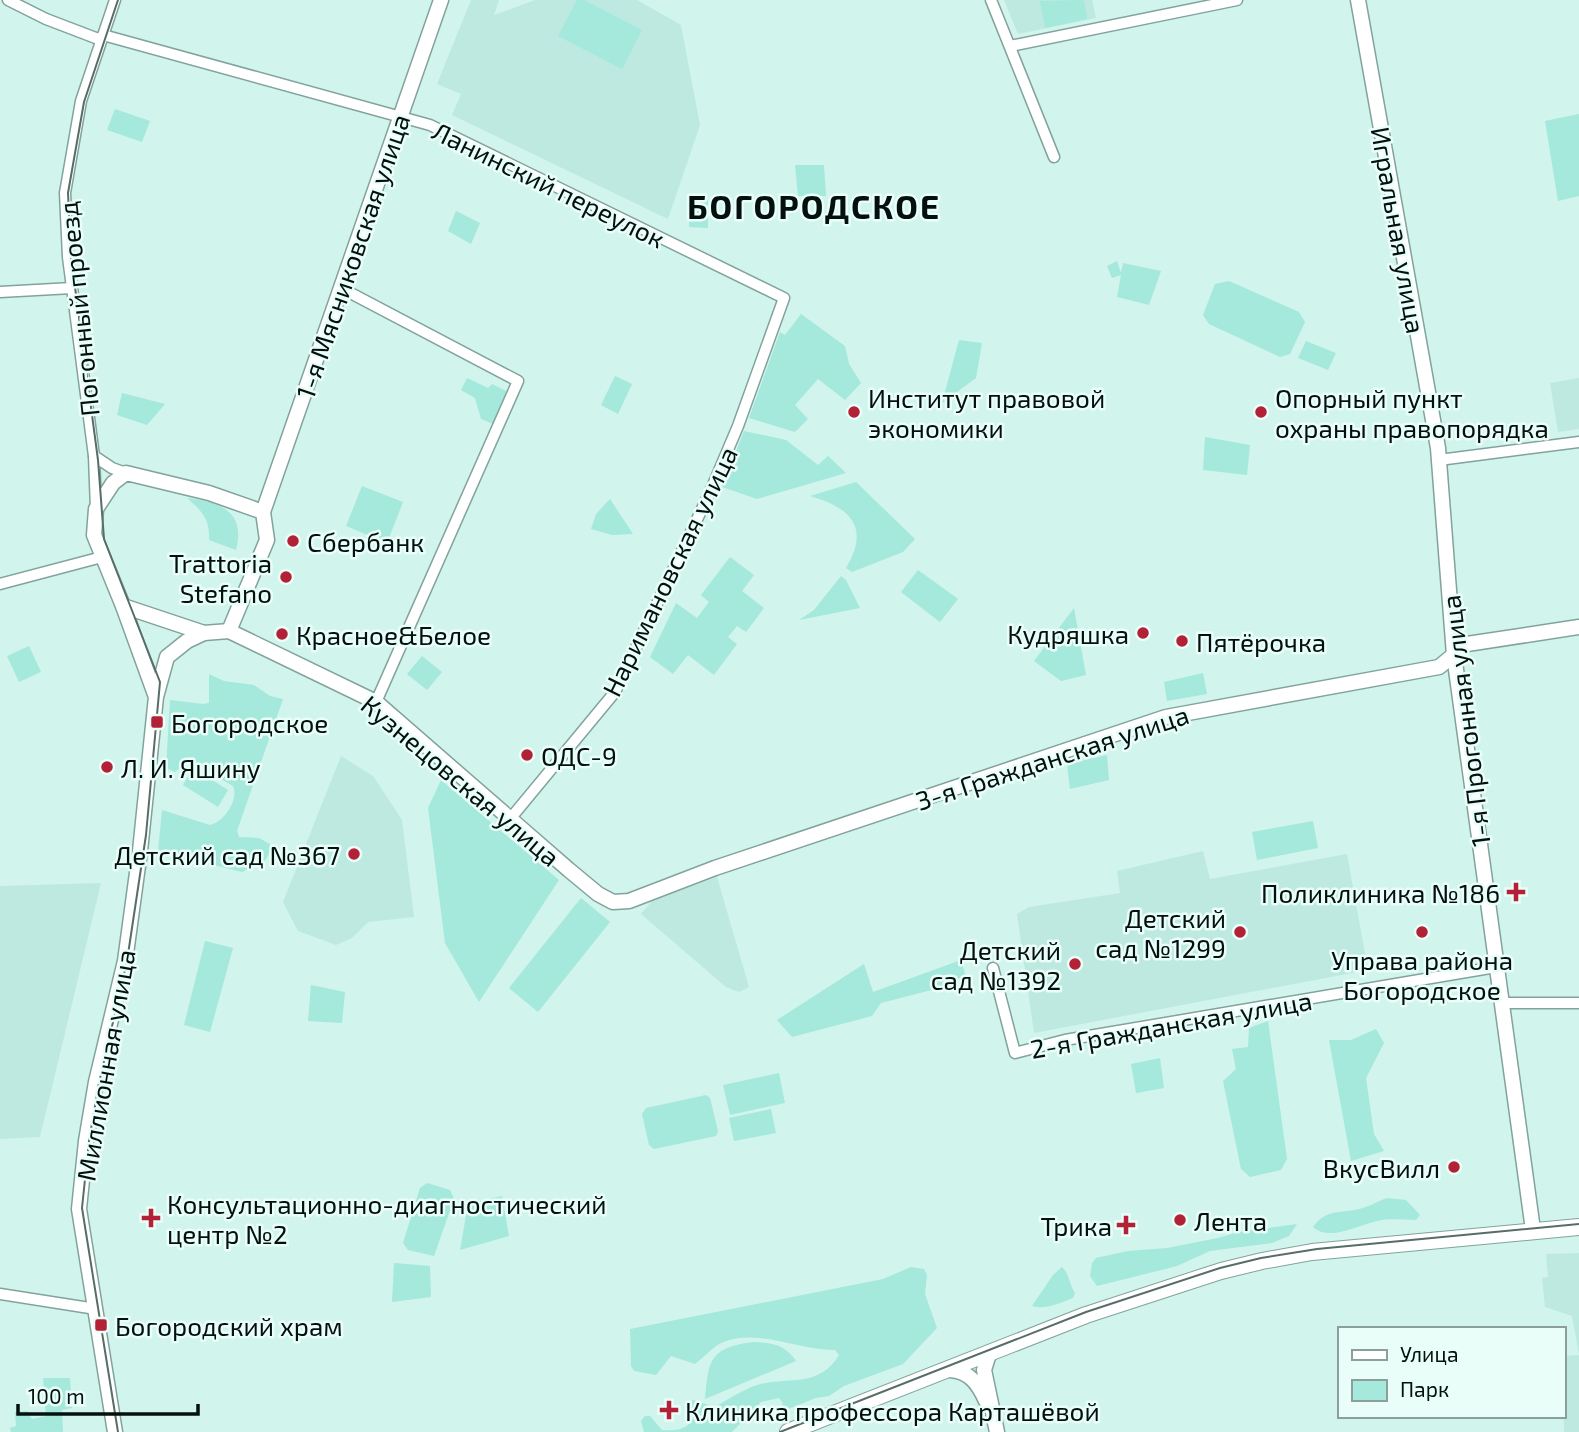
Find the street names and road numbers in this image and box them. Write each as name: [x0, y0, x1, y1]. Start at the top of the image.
street label: 1-я Мясниковская улица: [289, 110, 416, 403]
street label: Ланинский переулок: [427, 114, 670, 255]
street label: Игральная улица: [1365, 124, 1432, 336]
street label: Погонный проезд: [51, 200, 105, 418]
street label: Наримановская улица: [595, 441, 744, 701]
street label: 1-я Прогонная улица: [1434, 593, 1497, 849]
street label: Кузнецовская улица: [355, 688, 566, 873]
street label: 3-я Гражданская улица: [912, 698, 1193, 817]
street label: Миллионная улица: [69, 947, 142, 1183]
street label: 2-я Гражданская улица: [1028, 984, 1314, 1065]

